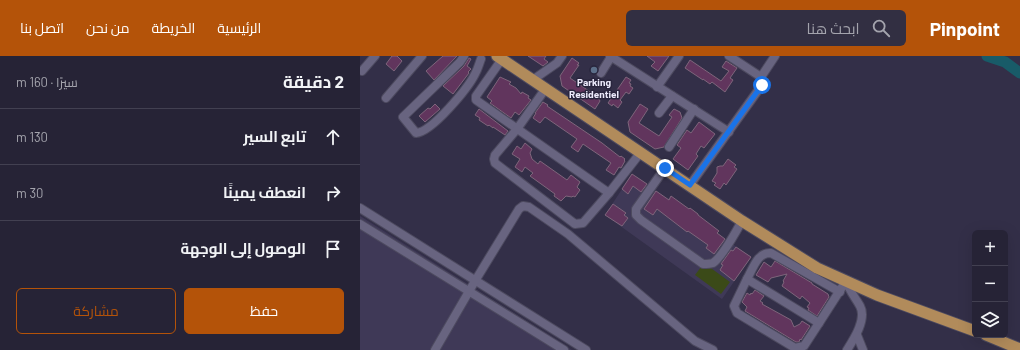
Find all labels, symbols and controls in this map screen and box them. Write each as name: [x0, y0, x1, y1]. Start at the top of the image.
search box: [626, 10, 906, 46]
icon: search: [870, 17, 892, 39]
text: Pinpoint: [930, 17, 1000, 40]
text: اتصل بنا: [20, 19, 64, 36]
text: من نحن: [86, 19, 130, 36]
text: الخريطة: [152, 19, 195, 36]
text: الرئيسية: [217, 19, 261, 36]
text: ابحث هنا: [807, 19, 860, 37]
marker: Parking Residentiel: [589, 65, 599, 75]
text: 2 دقيقة: [283, 71, 344, 91]
text: سيرًا · 160 m: [16, 74, 78, 90]
place label: Parking Residentiel: [569, 76, 619, 100]
route start: [753, 76, 771, 94]
icon: ahead: [322, 126, 344, 148]
text: تابع السير: [243, 127, 306, 145]
text: 130 m: [16, 129, 48, 145]
route end: [656, 159, 674, 177]
icon: right: [322, 182, 344, 204]
text: انعطف يمينًا: [223, 183, 306, 201]
text: 30 m: [16, 185, 43, 201]
map controls: [972, 230, 1008, 338]
button: +: [972, 230, 1008, 266]
icon: arrive: [322, 238, 344, 260]
text: الوصول إلى الوجهة: [180, 239, 306, 257]
button: −: [972, 266, 1008, 302]
button: مشاركة: [16, 288, 176, 334]
button: حفظ: [184, 288, 344, 334]
button: layers: [972, 302, 1008, 338]

